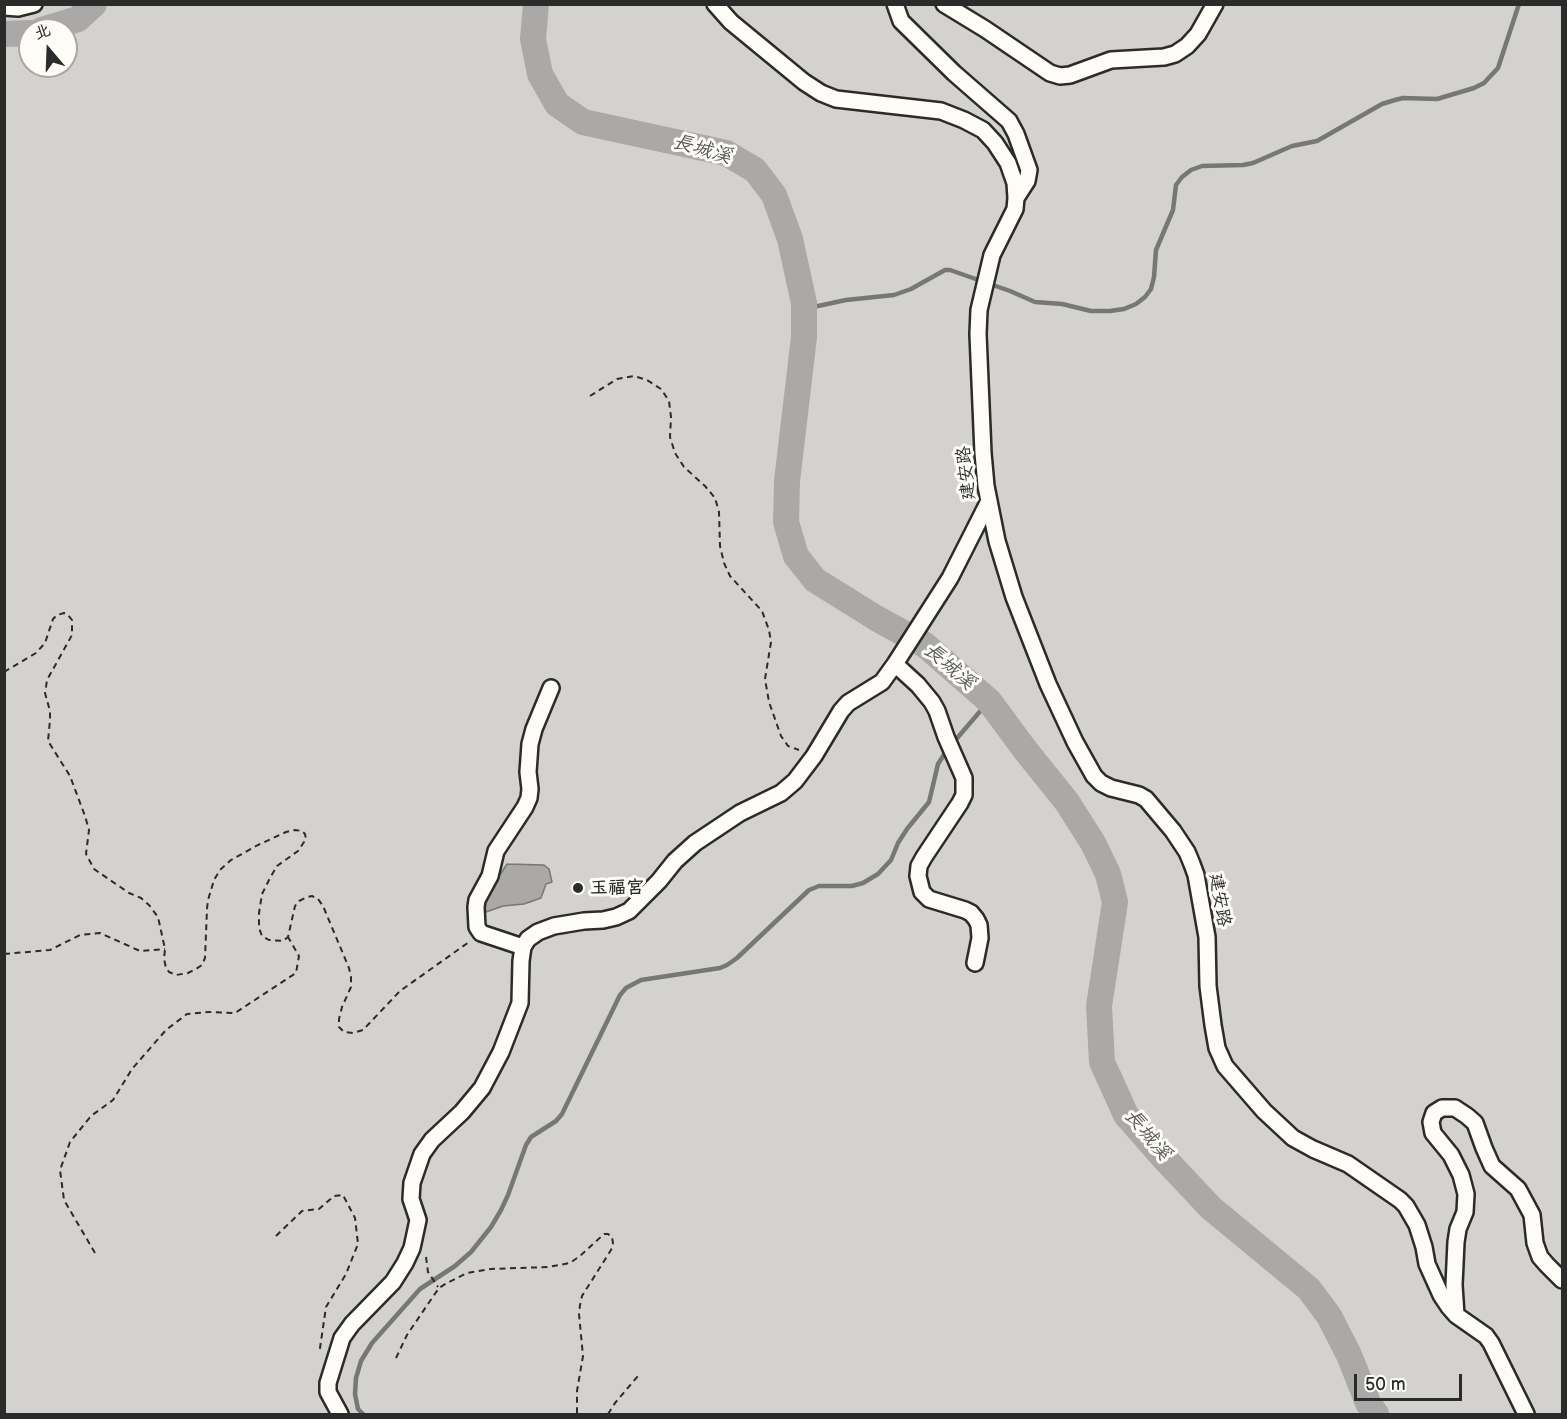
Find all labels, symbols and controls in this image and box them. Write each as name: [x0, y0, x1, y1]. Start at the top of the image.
north arrow: [18, 18, 78, 78]
text: 北: [32, 21, 53, 44]
water label: 長城溪: [670, 130, 734, 170]
street label: 建安路: [953, 445, 981, 501]
water label: 長城溪: [918, 638, 980, 696]
street label: 建安路: [1204, 872, 1234, 928]
place label: 玉福宮: [590, 877, 644, 899]
marker: 玉福宮: [571, 881, 585, 895]
water label: 長城溪: [1119, 1104, 1175, 1166]
scale bar: [1357, 1362, 1465, 1400]
text: 50 m: [1365, 1374, 1406, 1395]

